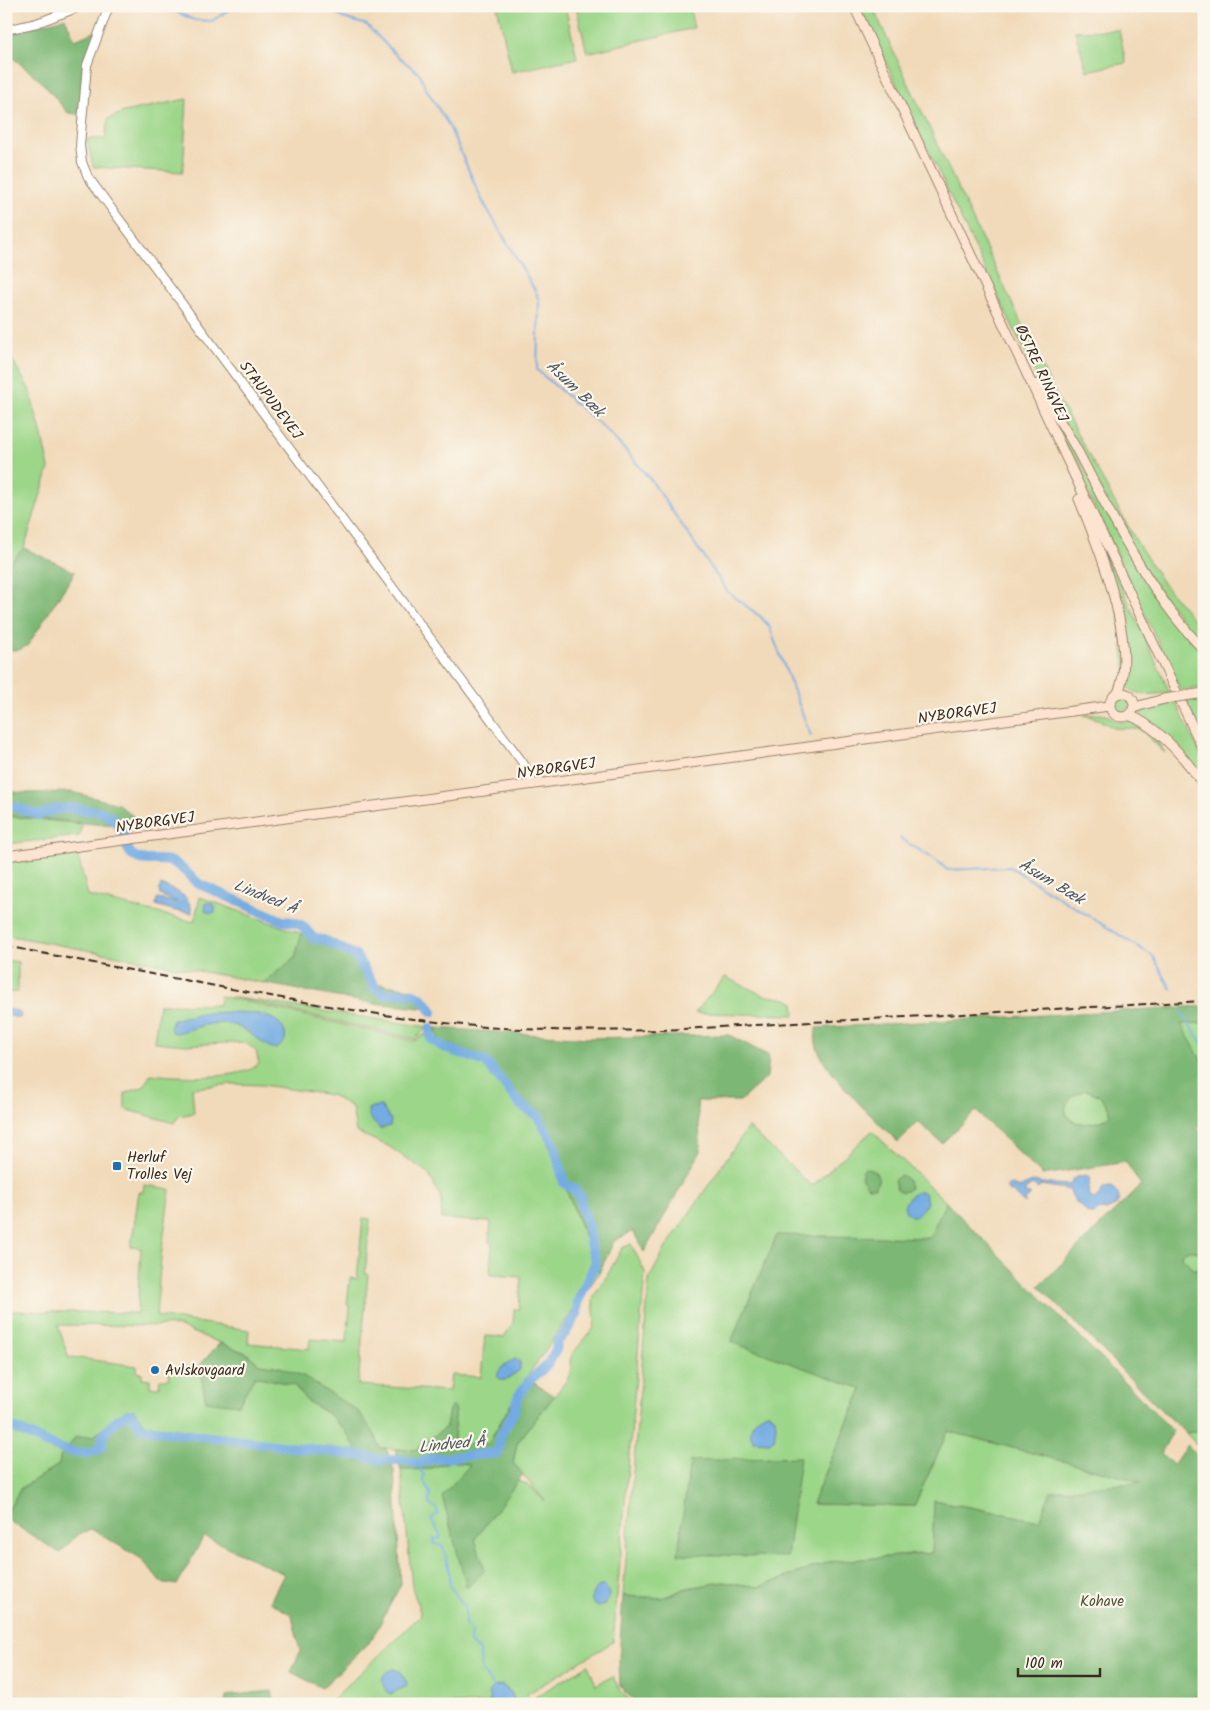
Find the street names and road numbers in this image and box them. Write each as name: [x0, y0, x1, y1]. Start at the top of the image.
street label: ØSTRE RINGVEJ: [1008, 321, 1075, 427]
street label: STAUPUDEVEJ: [233, 356, 308, 446]
street label: NYBORGVEJ: [916, 696, 999, 731]
street label: NYBORGVEJ: [515, 751, 598, 786]
street label: NYBORGVEJ: [114, 805, 197, 840]

